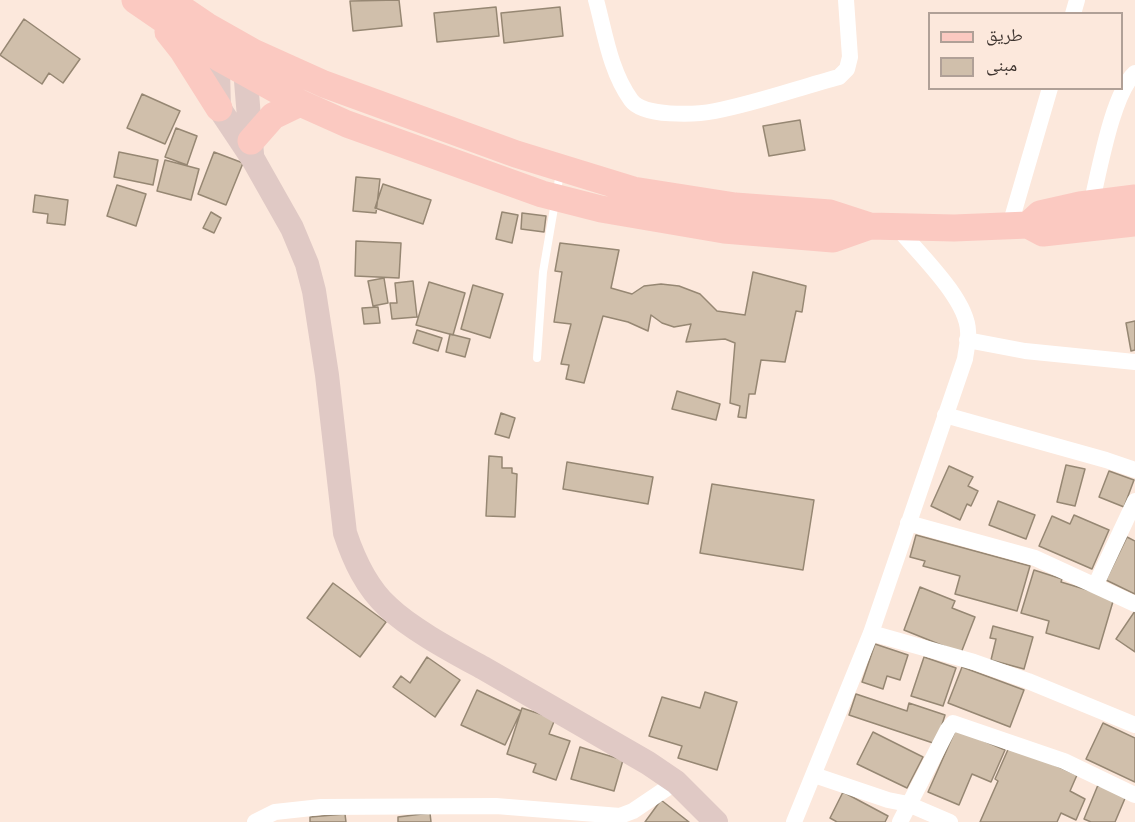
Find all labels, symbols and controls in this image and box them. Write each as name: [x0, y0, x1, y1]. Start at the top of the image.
legend: [928, 12, 1123, 90]
text: طريق: [986, 23, 1023, 45]
text: مبنى: [986, 53, 1017, 75]

